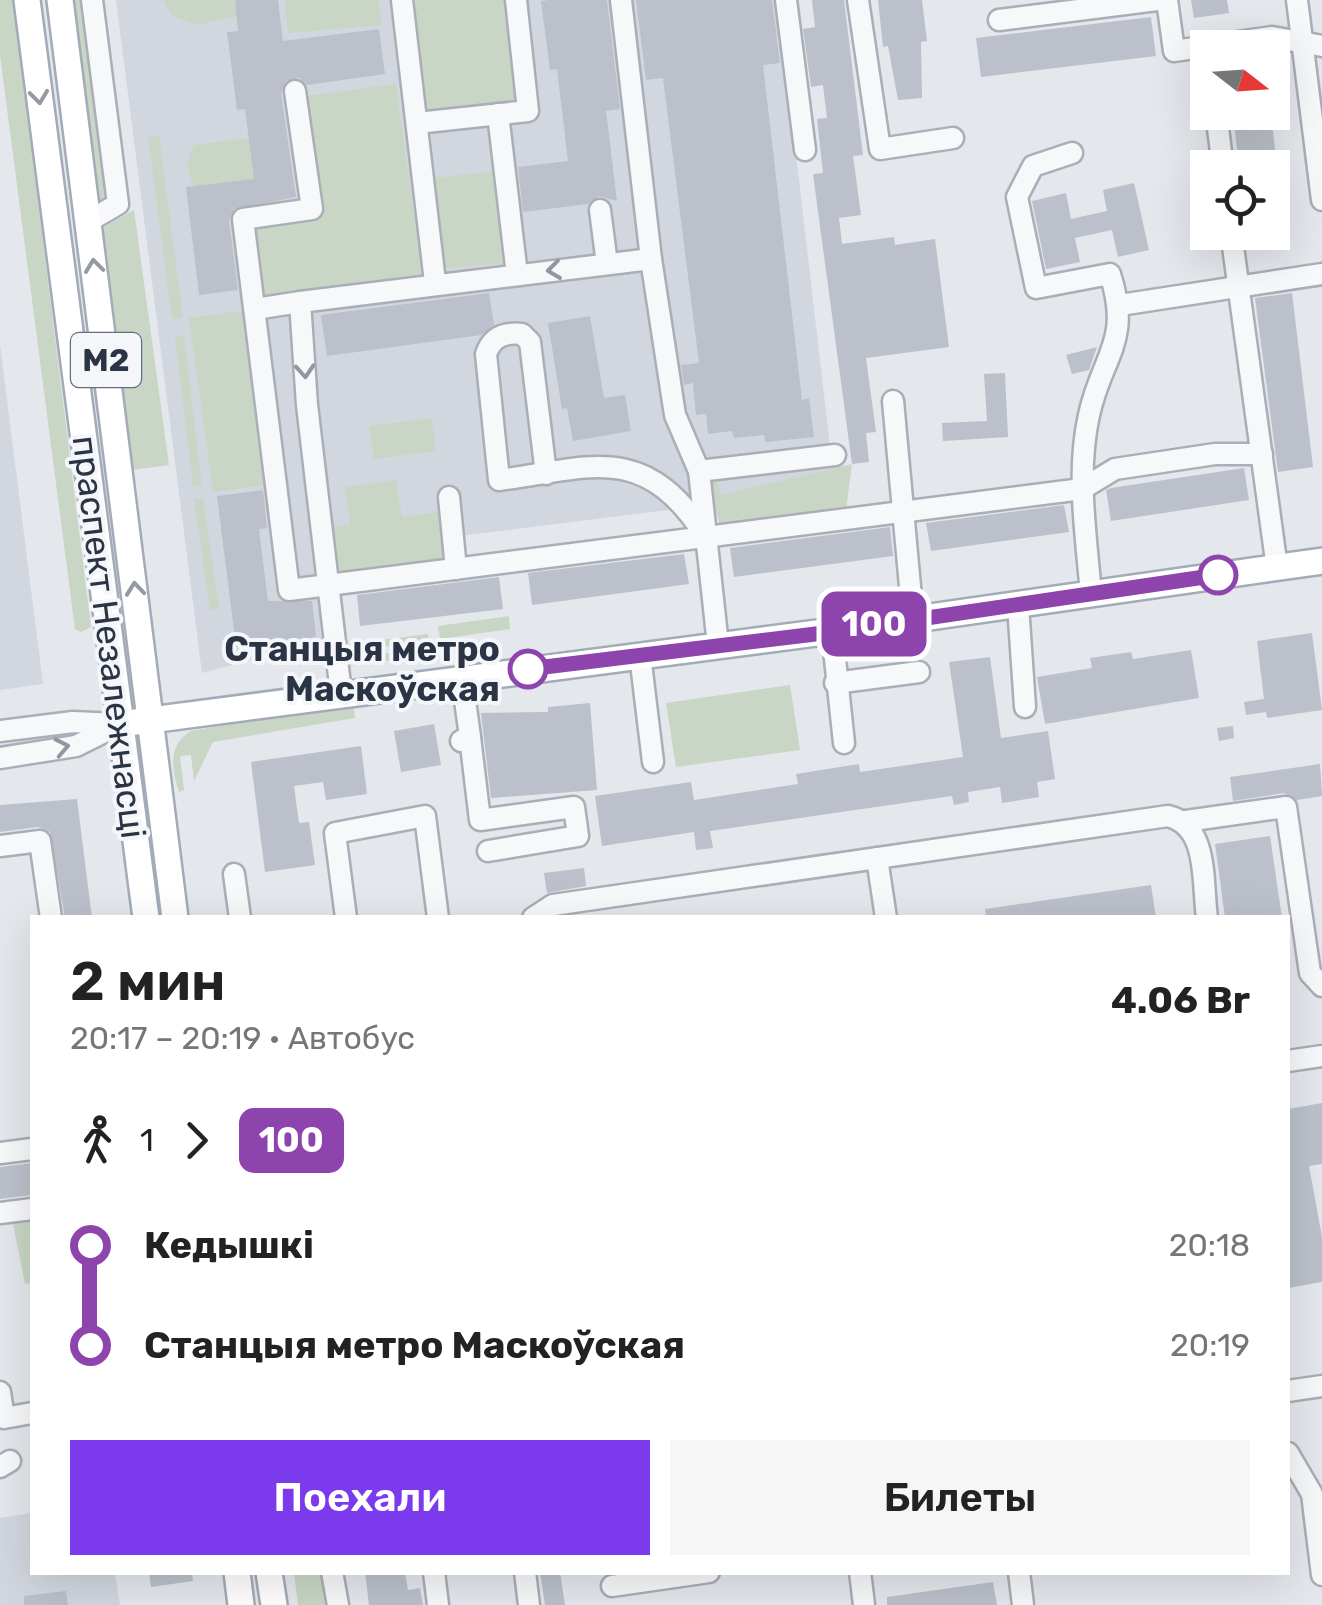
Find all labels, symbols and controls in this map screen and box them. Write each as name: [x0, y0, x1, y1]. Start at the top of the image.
north arrow: [1190, 30, 1290, 130]
map controls: [1190, 30, 1290, 250]
one-way arrow: [28, 89, 49, 105]
button: locate: [1190, 150, 1290, 250]
one-way arrow: [84, 258, 105, 274]
one-way arrow: [545, 259, 562, 280]
road number: М2: [71, 333, 141, 387]
one-way arrow: [294, 364, 315, 380]
street label: праспект Незалежнасці: [63, 433, 155, 841]
unlabelled marker: [1199, 556, 1237, 594]
one-way arrow: [125, 580, 146, 596]
line badge: 100: [816, 592, 932, 656]
text: 100: [842, 603, 907, 645]
place label: Станцыя метро Маскоўская: [224, 628, 500, 710]
marker: Станцыя метро Маскоўская: [509, 650, 547, 688]
one-way arrow: [53, 738, 70, 759]
text: 2 мин: [70, 949, 226, 1014]
text: 4.06 Br: [1111, 977, 1250, 1023]
text: 20:17 – 20:19 · Автобус: [70, 1019, 415, 1057]
icon: walk: [70, 1113, 125, 1168]
icon: forward: [169, 1113, 224, 1168]
text: 100: [259, 1119, 324, 1161]
text: 1: [140, 1121, 154, 1159]
text: Кедышкі: [144, 1222, 314, 1268]
text: 20:18: [1169, 1226, 1250, 1264]
text: Станцыя метро Маскоўская: [144, 1322, 685, 1368]
text: 20:19: [1170, 1326, 1250, 1364]
button: Поехали: [70, 1440, 650, 1555]
button: Билеты: [670, 1440, 1250, 1555]

